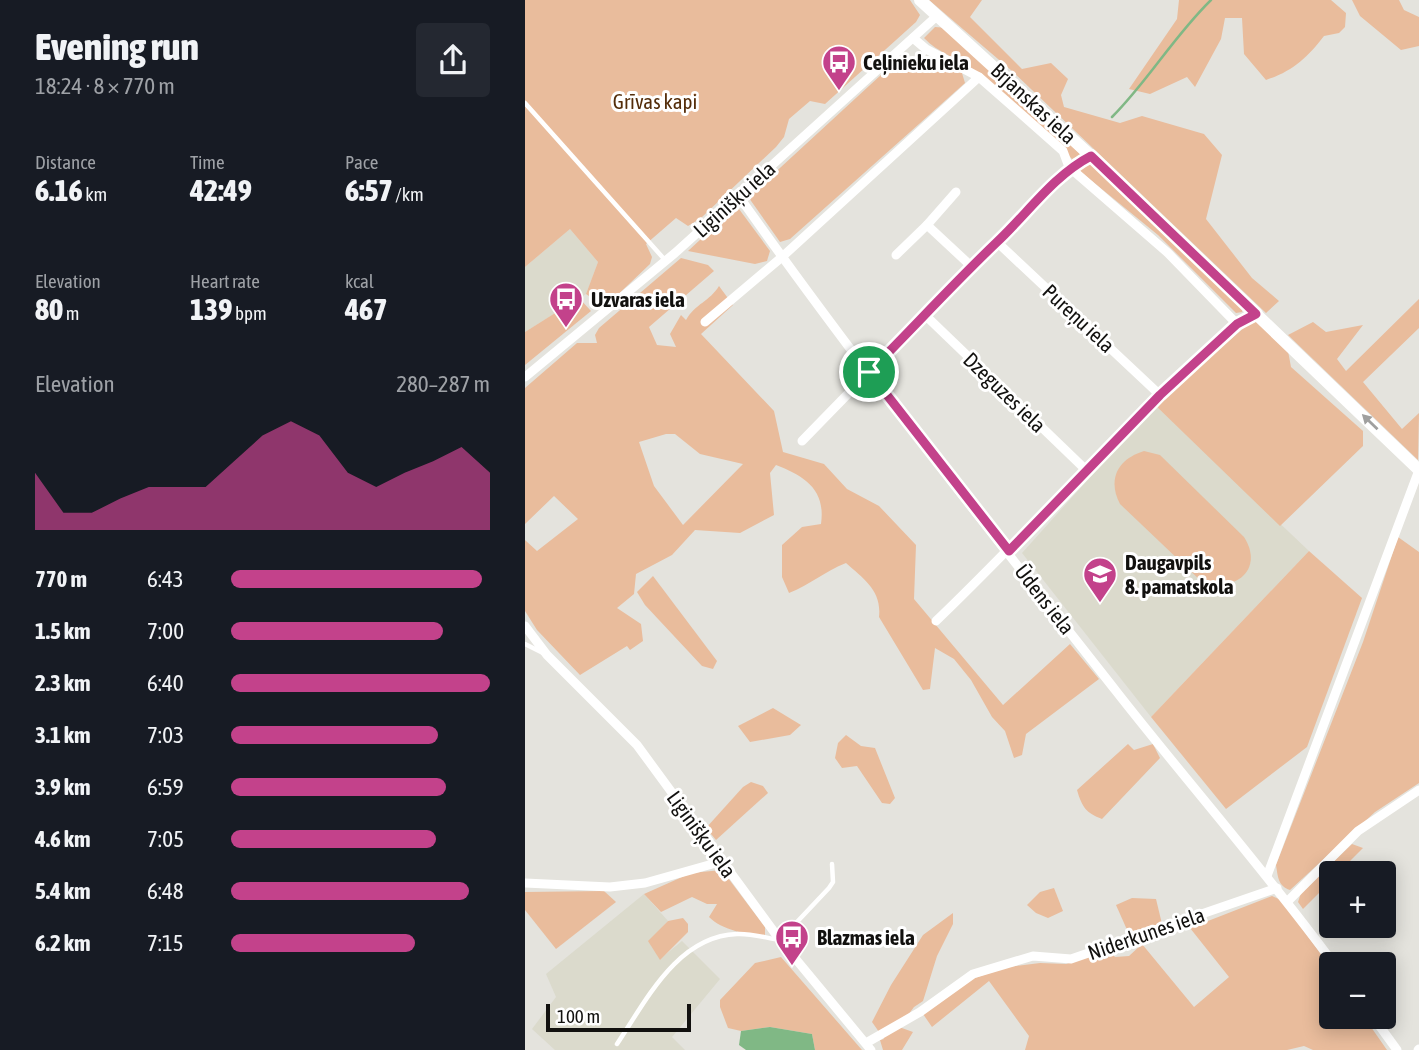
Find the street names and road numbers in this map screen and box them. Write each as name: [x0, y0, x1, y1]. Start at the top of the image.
street label: Brjanskas iela: [987, 58, 1081, 148]
street label: Liginišķu iela: [688, 156, 780, 242]
street label: Pureņu iela: [1038, 279, 1120, 357]
street label: Dzeguzes iela: [959, 347, 1051, 437]
street label: Ūdens iela: [1010, 559, 1080, 639]
street label: Liginišķu iela: [663, 786, 741, 882]
street label: Niderkunes iela: [1084, 902, 1208, 964]

